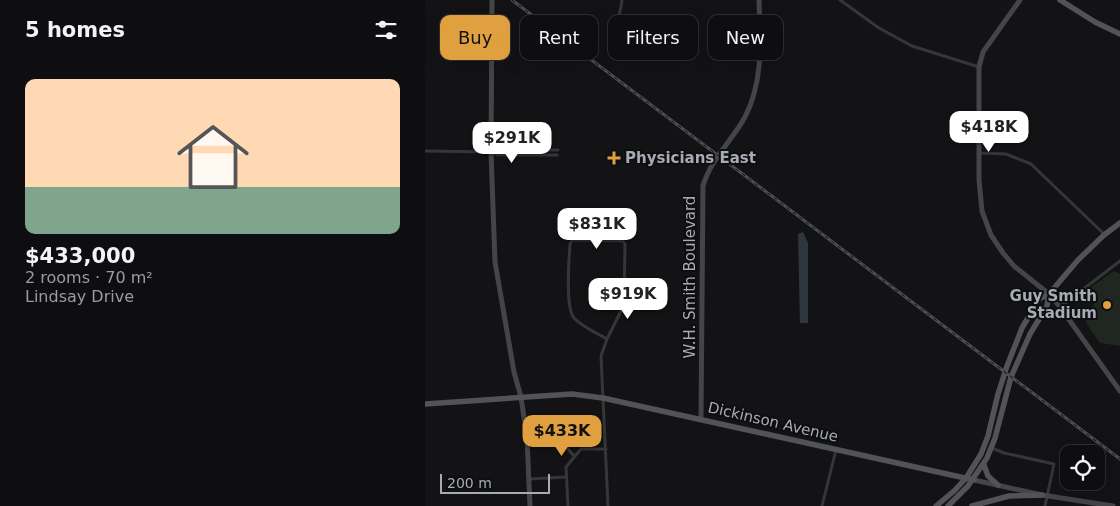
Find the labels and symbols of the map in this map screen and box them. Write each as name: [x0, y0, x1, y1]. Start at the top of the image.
pin: $418K: [954, 110, 1024, 153]
pin: $291K: [477, 121, 547, 164]
place label: Physicians East: [625, 149, 756, 167]
marker: Physicians East: [607, 151, 621, 165]
street label: W.H. Smith Boulevard: [681, 196, 699, 358]
pin: $831K: [562, 208, 632, 250]
pin: $919K: [593, 278, 663, 320]
place label: Guy Smith Stadium: [1010, 287, 1097, 322]
marker: Guy Smith Stadium: [1101, 299, 1113, 311]
street label: Dickinson Avenue: [706, 398, 840, 446]
pin: $433K: [527, 414, 597, 457]
scale bar: [440, 471, 550, 494]

